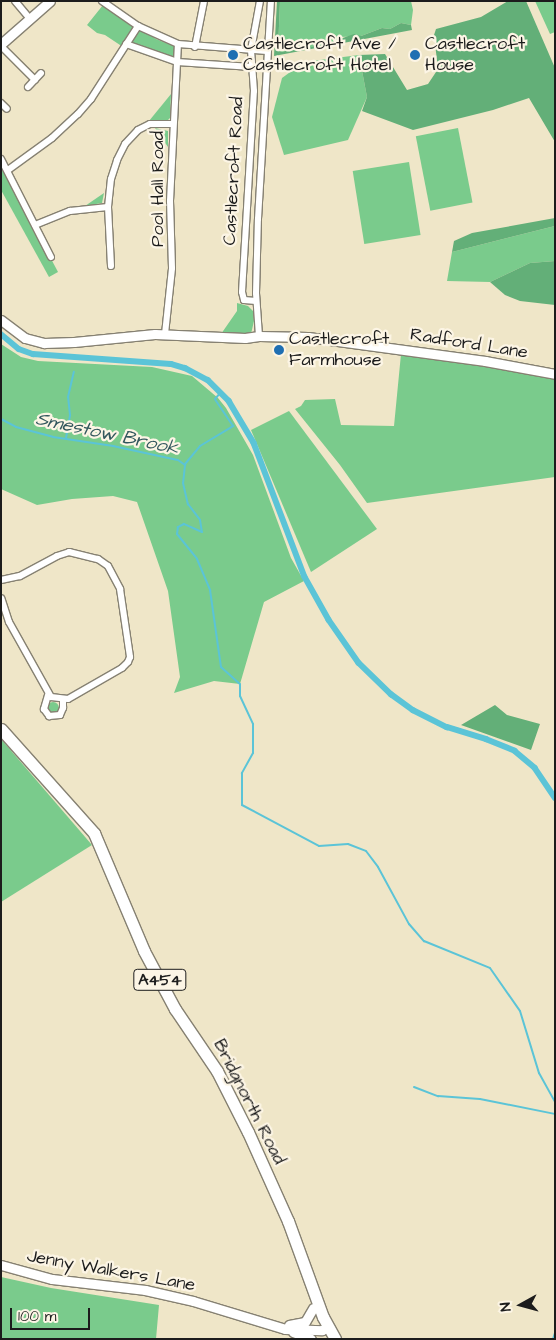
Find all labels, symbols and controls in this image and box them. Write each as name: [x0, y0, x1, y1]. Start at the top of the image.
place label: Castlecroft Ave / Castlecroft Hotel: [243, 34, 396, 76]
place label: Castlecroft House: [425, 34, 525, 76]
marker: Castlecroft Ave / Castlecroft Hotel: [227, 49, 239, 61]
marker: Castlecroft House: [409, 49, 421, 61]
street label: Castlecroft Road: [219, 96, 249, 246]
street label: Pool Hall Road: [147, 131, 169, 247]
street label: Radford Lane: [409, 324, 529, 364]
place label: Castlecroft Farmhouse: [289, 329, 389, 372]
marker: Castlecroft Farmhouse: [273, 344, 285, 356]
water label: Smestow Brook: [34, 408, 180, 460]
road number: A454: [132, 966, 188, 994]
street label: Bridgnorth Road: [208, 1036, 290, 1168]
street label: Jenny Walkers Lane: [25, 1246, 197, 1296]
north arrow: [496, 1280, 546, 1330]
scale bar: [12, 1298, 92, 1330]
text: N: [496, 1301, 517, 1312]
text: 100 m: [18, 1306, 57, 1327]

